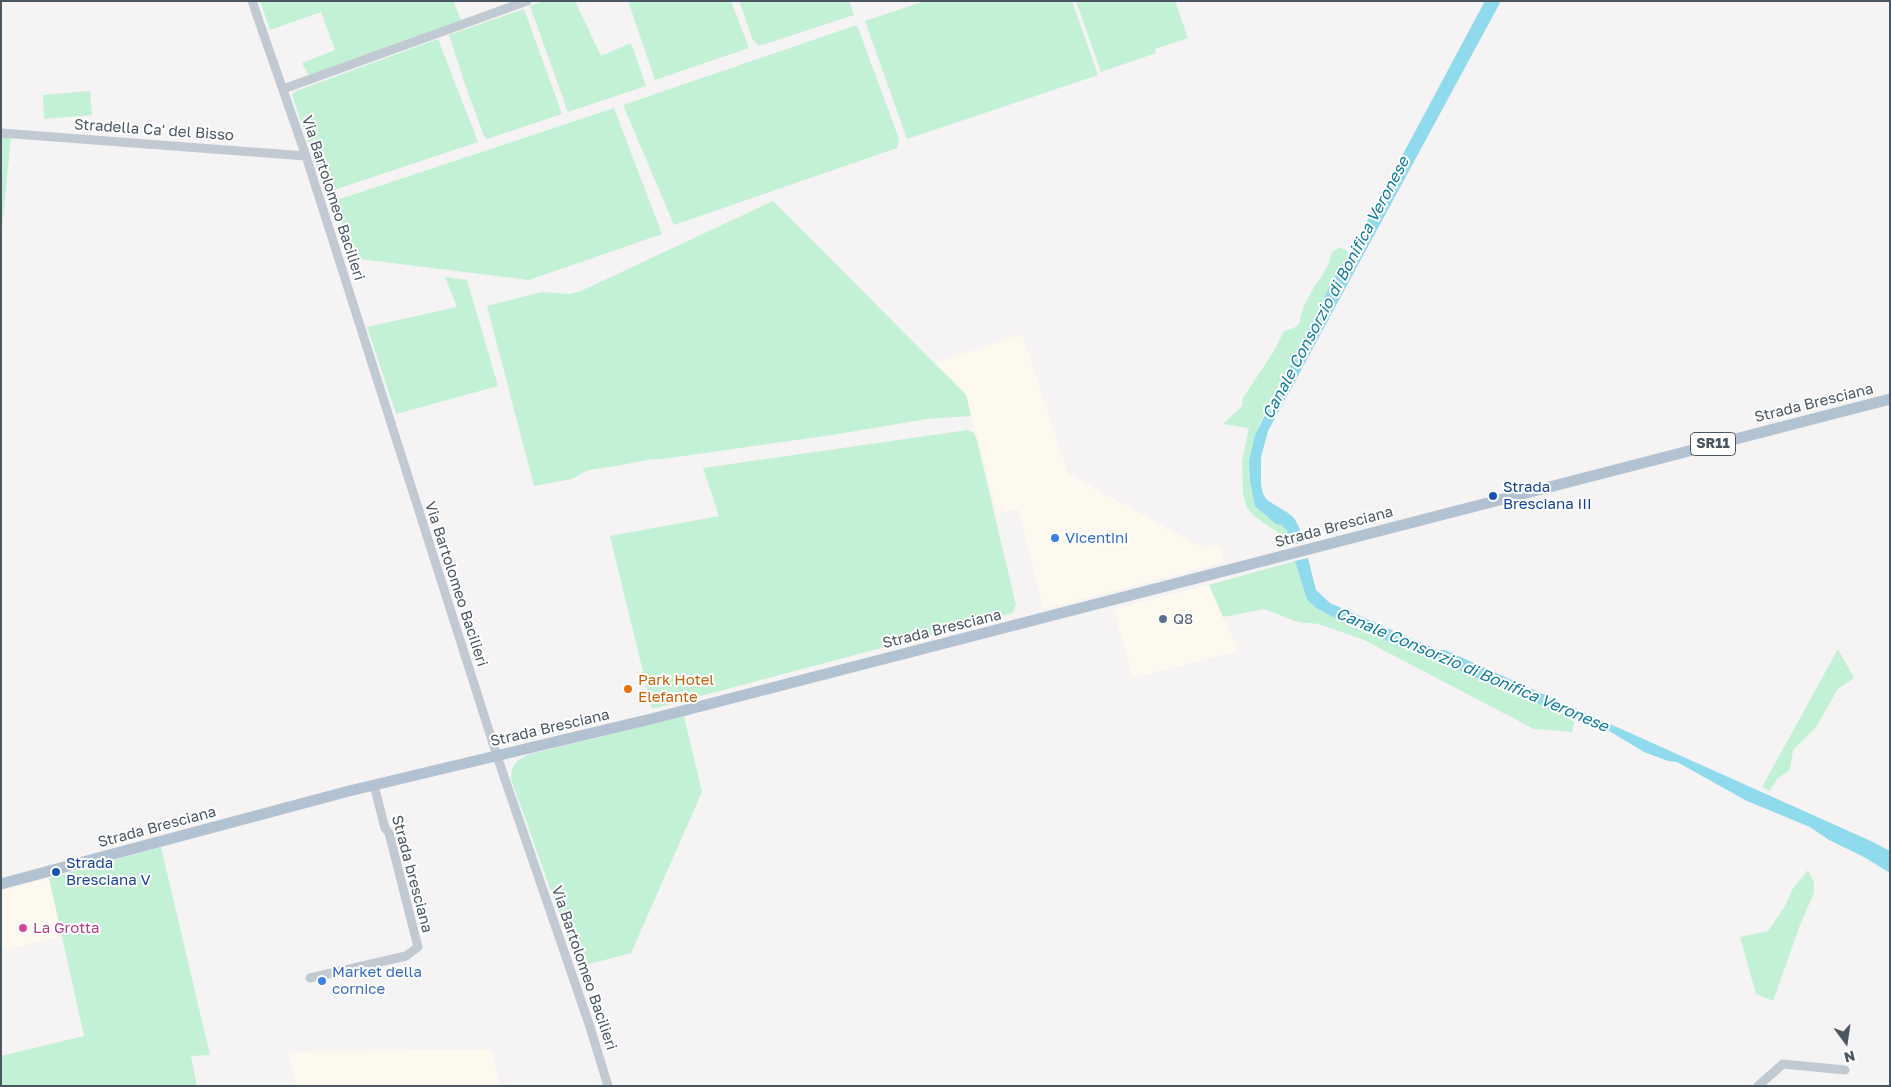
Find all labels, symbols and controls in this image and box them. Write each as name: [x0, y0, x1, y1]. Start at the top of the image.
street label: Via Bartolomeo Bacilieri: [298, 113, 368, 283]
street label: Stradella Ca' del Bisso: [73, 115, 235, 145]
water label: Canale Consorzio di Bonifica Veronese: [1259, 154, 1413, 422]
street label: Strada Bresciana: [1753, 380, 1875, 426]
road number: SR11: [1690, 432, 1736, 456]
place label: Strada Bresciana III: [1503, 478, 1592, 513]
marker: Strada Bresciana III: [1487, 490, 1499, 502]
street label: Via Bartolomeo Bacilieri: [421, 499, 491, 669]
street label: Strada Bresciana: [1273, 503, 1395, 551]
place label: Vicentini: [1065, 529, 1128, 547]
marker: Vicentini: [1049, 532, 1061, 544]
water label: Canale Consorzio di Bonifica Veronese: [1333, 604, 1611, 736]
street label: Strada Bresciana: [881, 606, 1003, 652]
place label: Q8: [1173, 610, 1193, 628]
marker: Q8: [1157, 613, 1169, 625]
place label: Park Hotel Elefante: [638, 671, 714, 706]
marker: Park Hotel Elefante: [622, 683, 634, 695]
street label: Strada Bresciana: [489, 706, 611, 750]
street label: Strada Bresciana: [96, 803, 218, 851]
street label: Strada bresciana: [388, 813, 436, 935]
place label: Strada Bresciana V: [66, 854, 151, 889]
marker: Strada Bresciana V: [50, 866, 62, 878]
street label: Via Bartolomeo Bacilieri: [547, 884, 621, 1052]
place label: La Grotta: [33, 919, 100, 937]
marker: La Grotta: [17, 922, 29, 934]
place label: Market della cornice: [332, 963, 422, 998]
marker: Market della cornice: [316, 975, 328, 987]
north arrow: [1821, 1017, 1871, 1067]
text: N: [1843, 1048, 1857, 1067]

